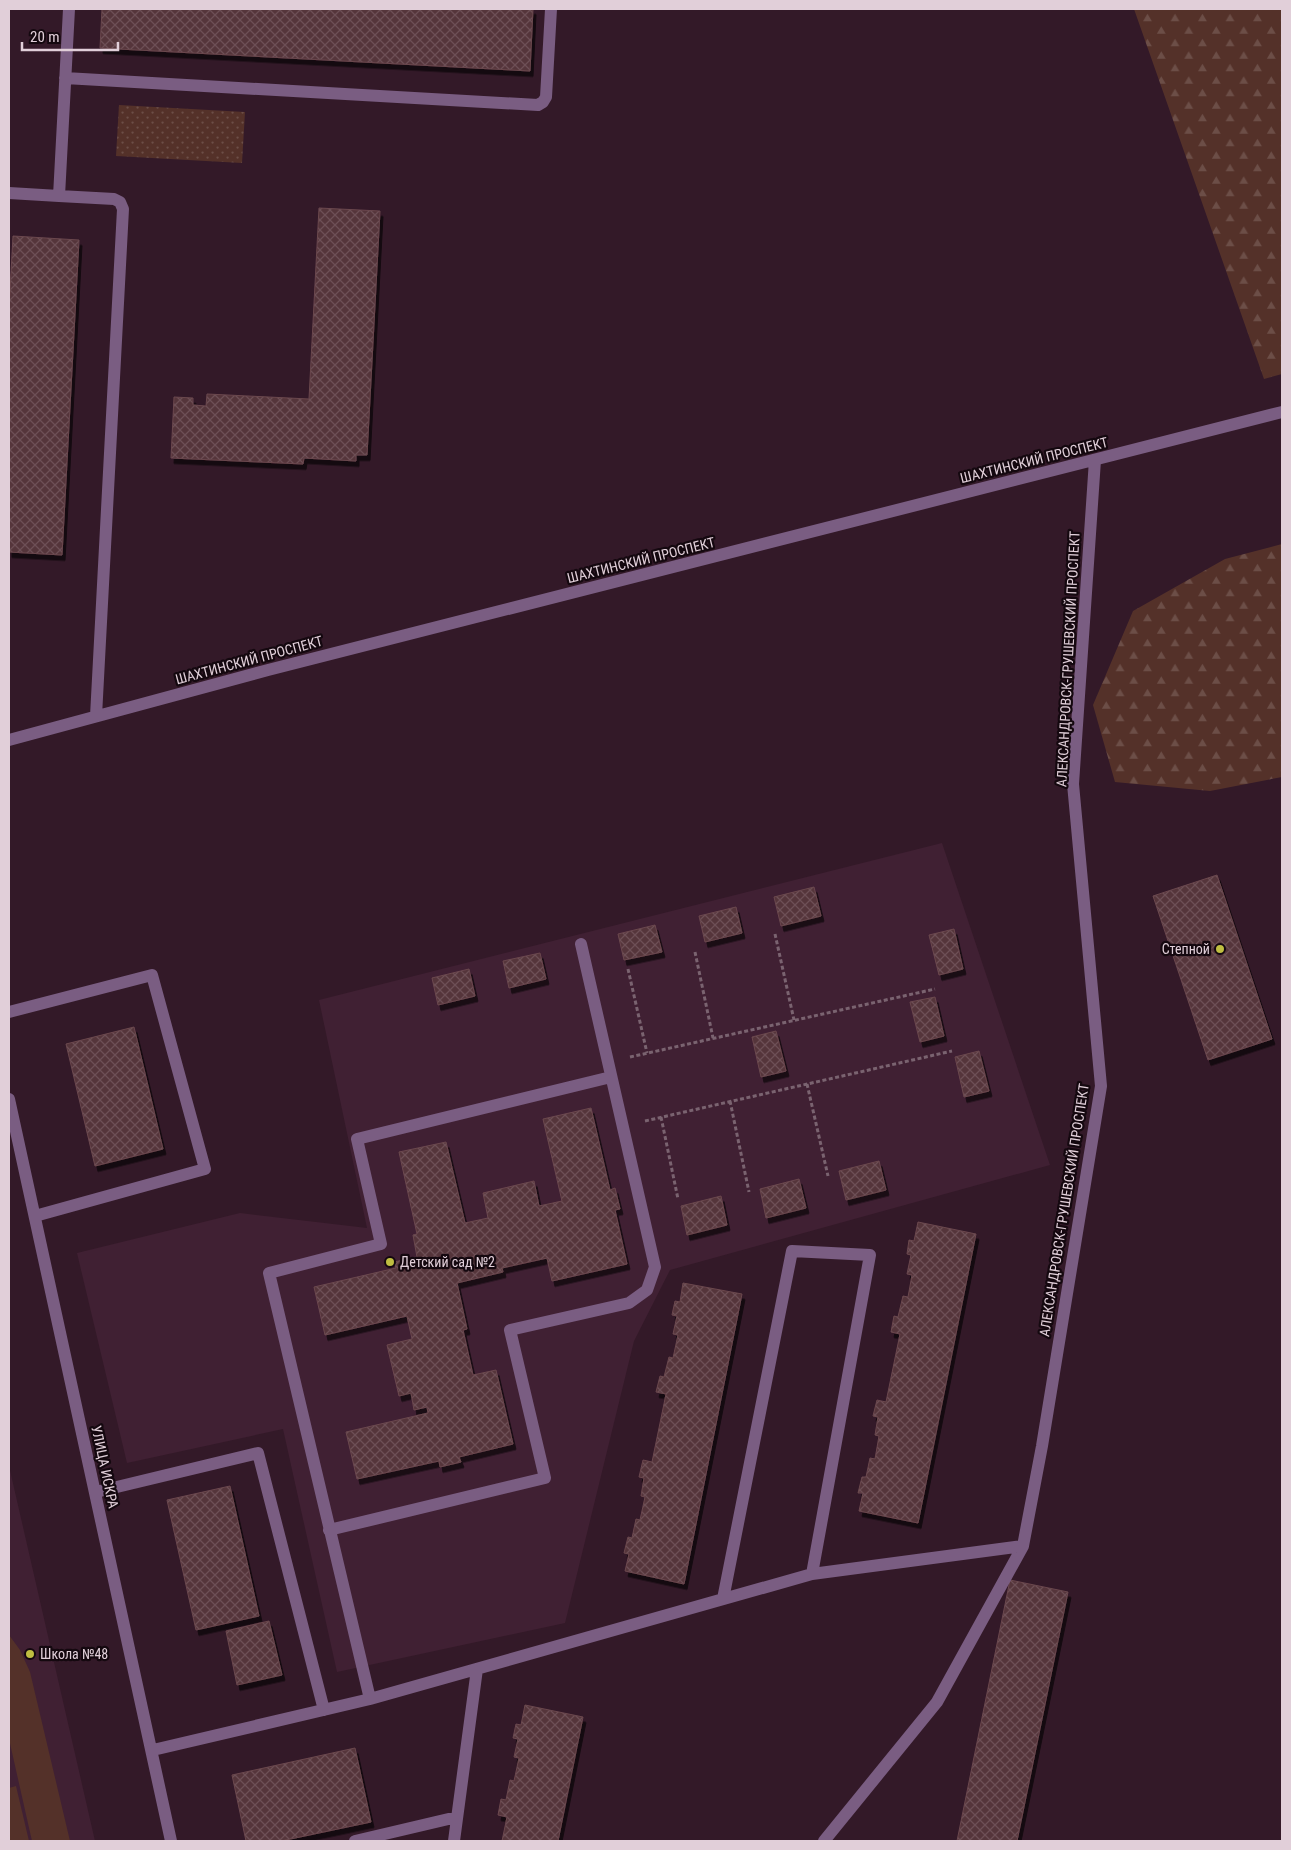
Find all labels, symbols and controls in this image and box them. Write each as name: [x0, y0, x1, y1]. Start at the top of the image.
scale bar: [22, 20, 119, 52]
text: 20 m: [30, 28, 60, 46]
street label: ШАХТИНСКИЙ ПРОСПЕКТ: [958, 434, 1110, 486]
street label: АЛЕКСАНДРОВСК-ГРУШЕВСКИЙ ПРОСПЕКТ: [1053, 531, 1083, 787]
street label: ШАХТИНСКИЙ ПРОСПЕКТ: [565, 534, 717, 586]
street label: ШАХТИНСКИЙ ПРОСПЕКТ: [174, 633, 324, 687]
place label: Степной: [1162, 941, 1210, 957]
marker: Степной: [1214, 943, 1226, 955]
street label: АЛЕКСАНДРОВСК-ГРУШЕВСКИЙ ПРОСПЕКТ: [1036, 1082, 1092, 1338]
place label: Детский сад №2: [400, 1254, 495, 1270]
marker: Детский сад №2: [384, 1256, 396, 1268]
street label: УЛИЦА ИСКРА: [88, 1424, 122, 1510]
place label: Школа №48: [40, 1646, 108, 1662]
marker: Школа №48: [24, 1648, 36, 1660]

